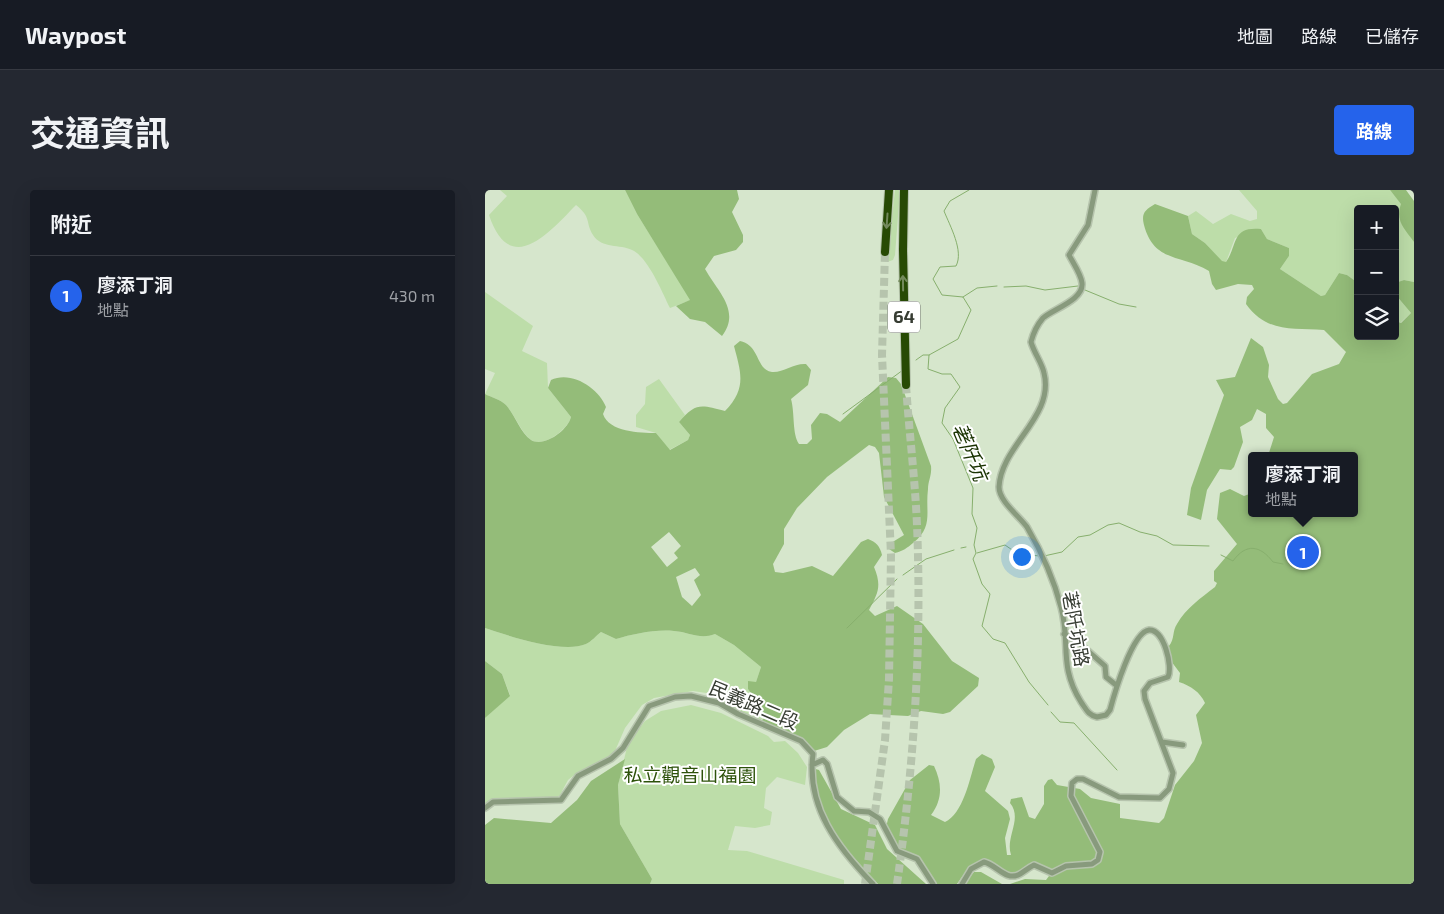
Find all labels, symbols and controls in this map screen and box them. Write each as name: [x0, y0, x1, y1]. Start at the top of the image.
text: Waypost: [25, 20, 126, 49]
text: 地圖: [1237, 25, 1273, 47]
text: 路線: [1301, 25, 1337, 47]
text: 已儲存: [1365, 25, 1419, 47]
button: 路線: [1334, 105, 1414, 155]
text: 交通資訊: [30, 111, 170, 153]
map controls: [1354, 205, 1399, 340]
button: +: [1354, 205, 1399, 250]
text: 附近: [50, 211, 92, 236]
one-way arrow: [882, 212, 891, 228]
button: −: [1354, 250, 1399, 295]
text: 廖添丁洞: [97, 273, 173, 296]
one-way arrow: [899, 276, 908, 292]
text: 1: [63, 286, 69, 305]
text: 430 m: [389, 286, 435, 305]
button: layers: [1354, 295, 1399, 340]
text: 地點: [97, 300, 129, 319]
road number: 64: [888, 301, 920, 332]
water label: 荖阡坑: [948, 419, 995, 487]
popup: [1248, 452, 1358, 517]
text: 廖添丁洞: [1265, 462, 1341, 485]
text: 地點: [1265, 489, 1297, 508]
pin: 1: [1287, 533, 1319, 571]
your location: [1009, 544, 1035, 570]
street label: 荖阡坑路: [1059, 589, 1094, 668]
street label: 民義路二段: [706, 675, 802, 734]
park label: 私立觀音山福園: [623, 763, 757, 786]

